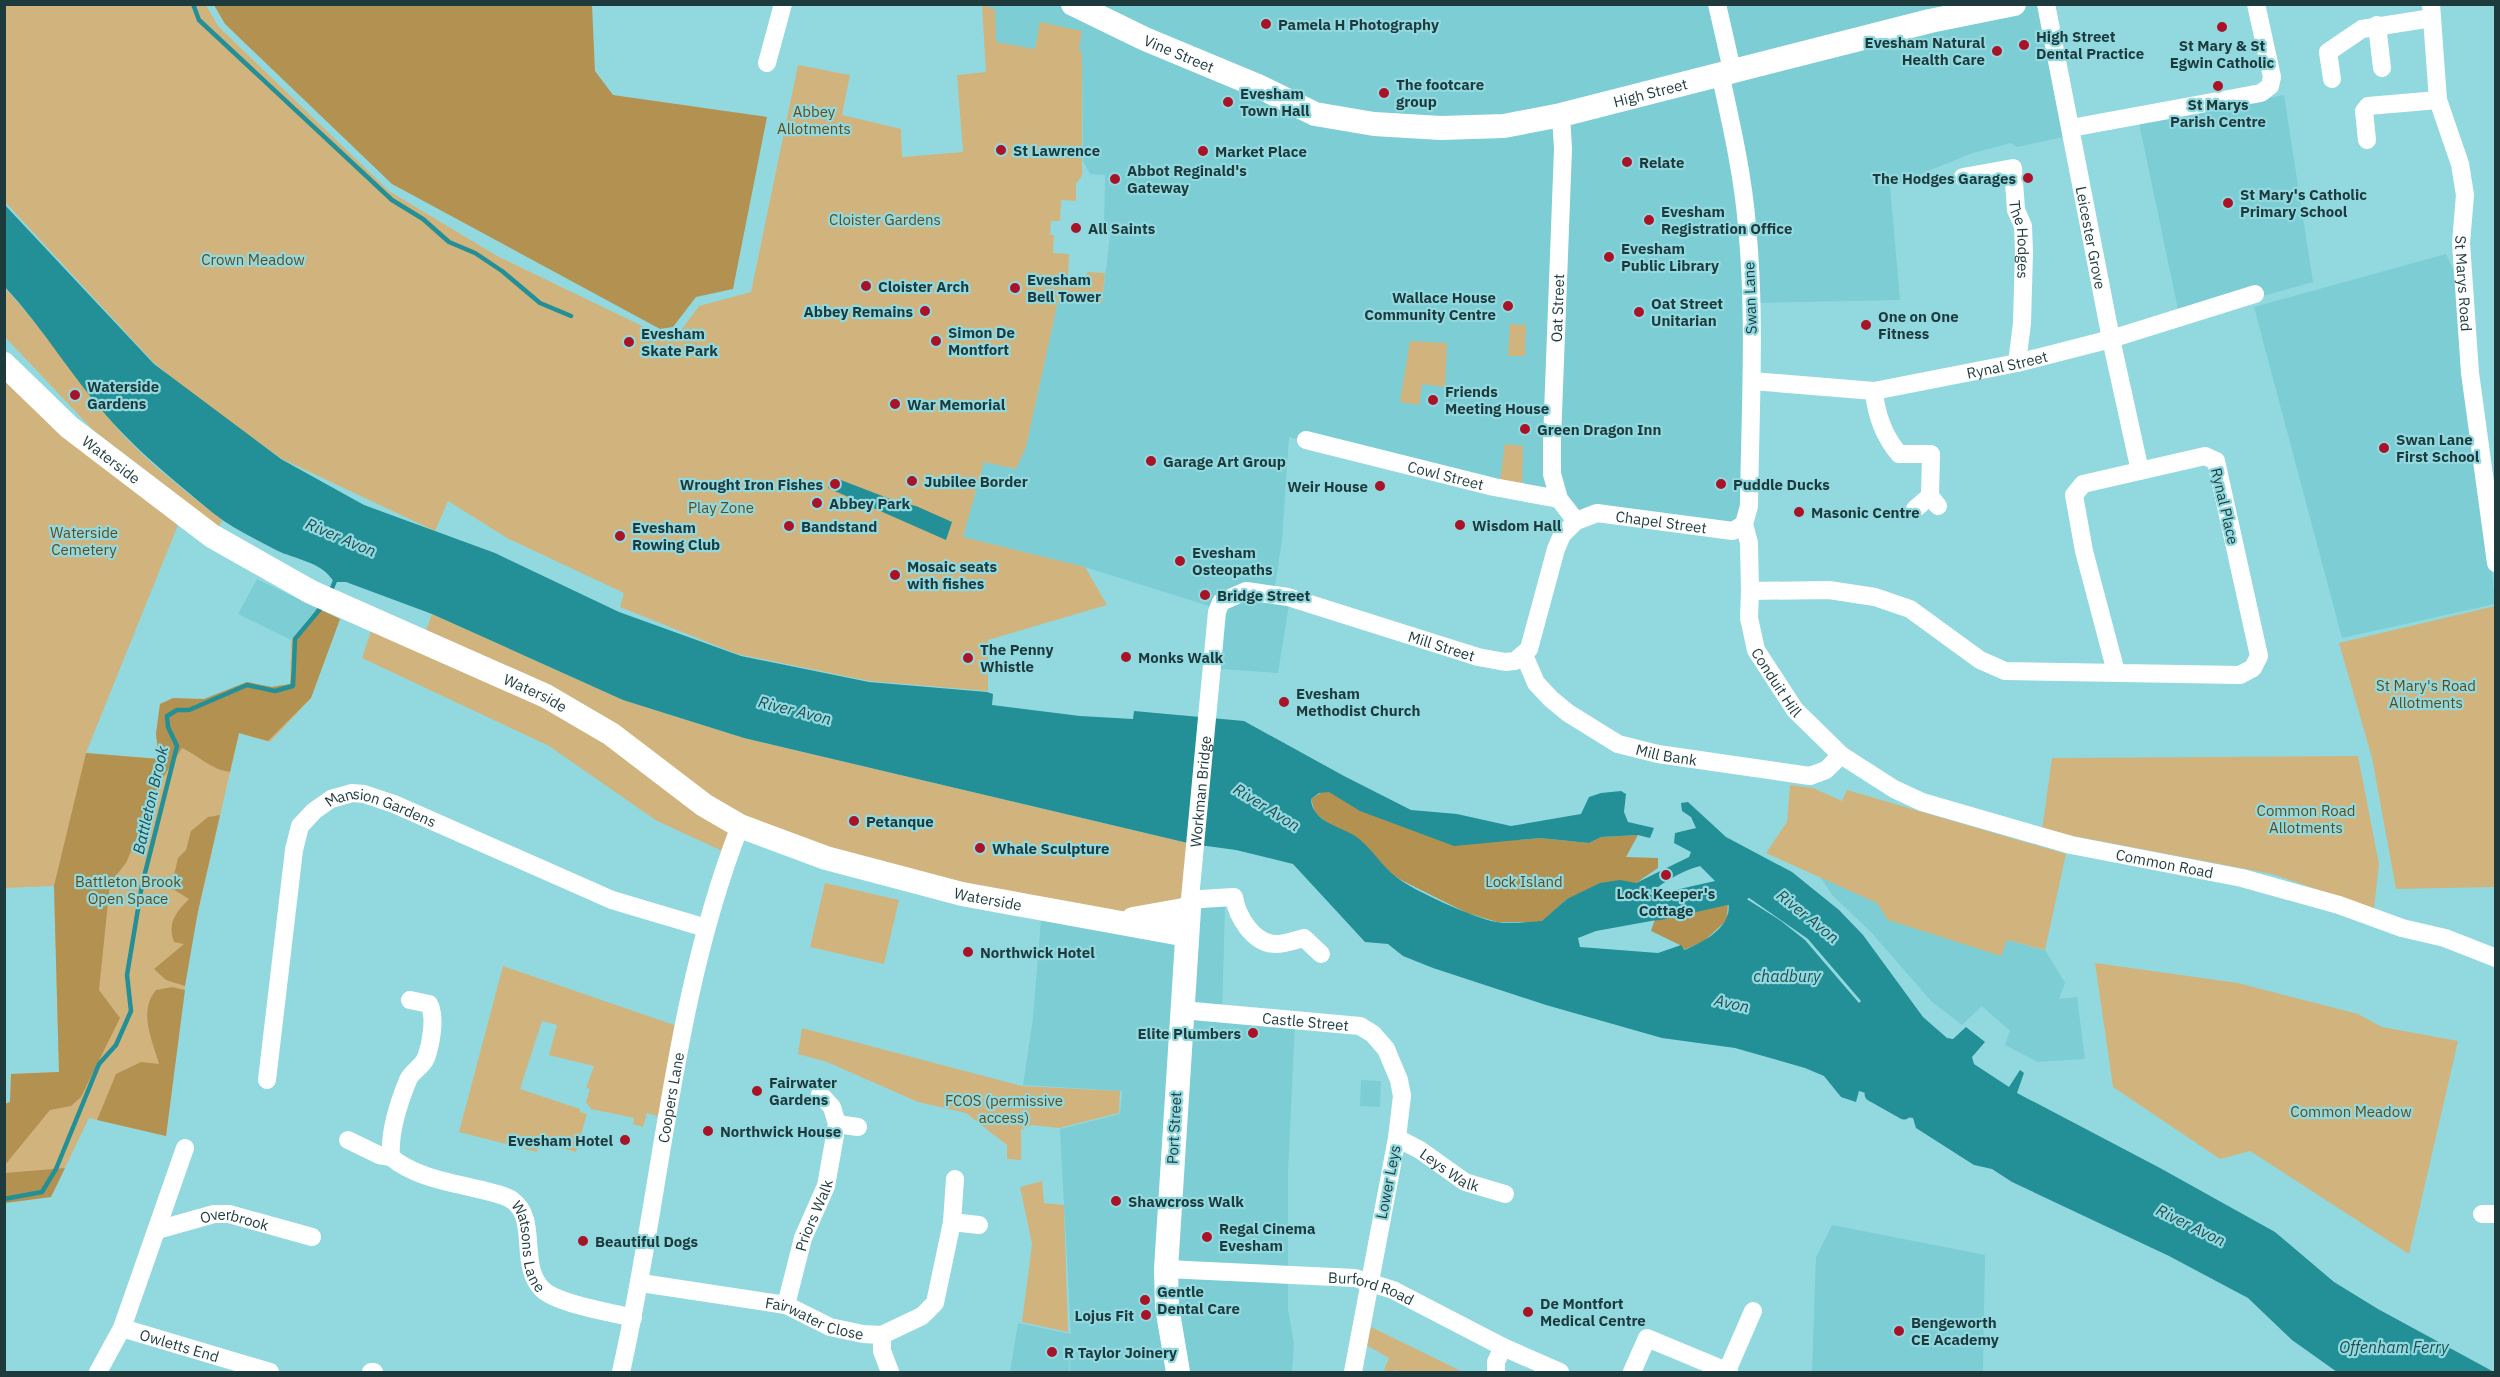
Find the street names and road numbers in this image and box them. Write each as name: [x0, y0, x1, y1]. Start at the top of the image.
street label: Vine Street: [1141, 30, 1217, 76]
street label: High Street: [1611, 74, 1689, 111]
street label: Leicester Grove: [2072, 185, 2111, 291]
street label: The Hodges: [2006, 199, 2034, 279]
street label: St Marys Road: [2451, 235, 2477, 332]
street label: Swan Lane: [1739, 261, 1761, 335]
street label: Oat Street: [1546, 273, 1568, 343]
street label: Rynal Street: [1965, 346, 2049, 382]
street label: Waterside: [79, 431, 144, 488]
street label: Cowl Street: [1406, 456, 1486, 494]
street label: Rynal Place: [2207, 466, 2243, 546]
street label: Chapel Street: [1615, 506, 1708, 537]
street label: Mill Street: [1406, 626, 1477, 665]
street label: Conduit Hill: [1747, 644, 1806, 721]
street label: Waterside: [501, 669, 571, 716]
street label: Workman Bridge: [1185, 735, 1215, 848]
street label: Mill Bank: [1634, 739, 1698, 769]
street label: Mansion Gardens: [321, 784, 439, 831]
street label: Common Road: [2114, 844, 2215, 882]
street label: Waterside: [952, 883, 1023, 914]
street label: Castle Street: [1261, 1008, 1350, 1034]
street label: Coopers Lane: [653, 1050, 688, 1144]
street label: Port Street: [1163, 1091, 1185, 1165]
street label: Lower Leys: [1372, 1144, 1404, 1220]
street label: Leys Walk: [1417, 1144, 1482, 1195]
street label: Priors Walk: [791, 1178, 836, 1253]
street label: Watsons Lane: [508, 1196, 550, 1296]
street label: Overbrook: [198, 1204, 271, 1234]
street label: Burford Road: [1328, 1267, 1417, 1309]
street label: Fairwater Close: [764, 1292, 866, 1343]
street label: Owletts End: [138, 1324, 221, 1366]

